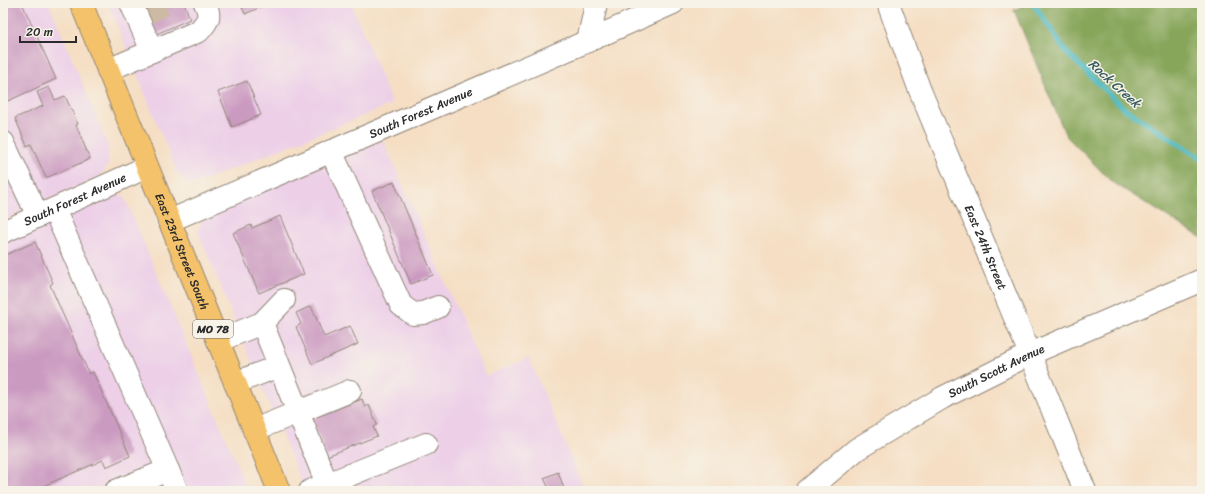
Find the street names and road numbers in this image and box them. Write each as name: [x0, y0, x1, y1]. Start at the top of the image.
street label: South Forest Avenue: [365, 81, 476, 145]
street label: South Forest Avenue: [20, 167, 130, 232]
street label: East 23rd Street South: [148, 190, 215, 313]
street label: East 24th Street: [958, 201, 1013, 293]
road number: MO 78: [193, 320, 233, 338]
street label: South Scott Avenue: [944, 338, 1048, 404]

